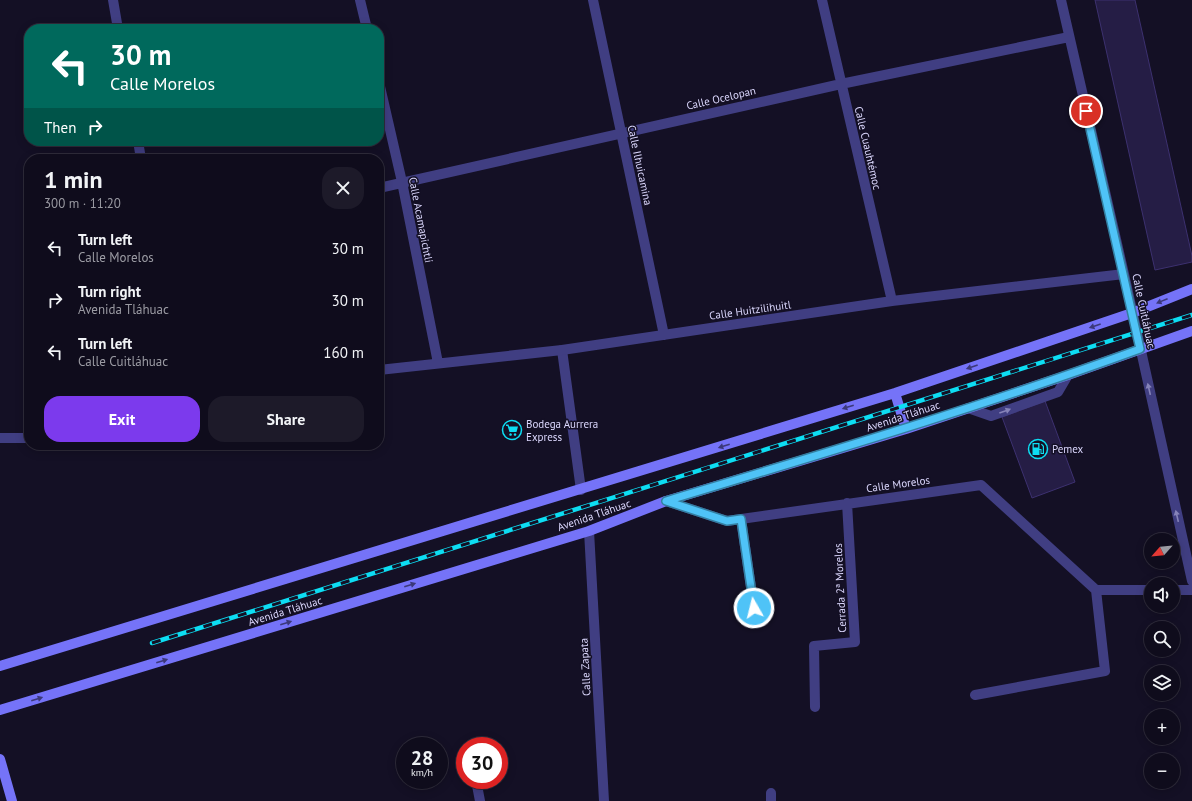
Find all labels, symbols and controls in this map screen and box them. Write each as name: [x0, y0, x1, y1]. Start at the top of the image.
text: 30 m: [110, 36, 171, 73]
icon: left: [44, 40, 96, 92]
text: Calle Morelos: [110, 72, 215, 95]
street label: Calle Ocelopan: [685, 83, 757, 113]
pin: [1069, 94, 1103, 128]
icon: arrive: [1075, 100, 1097, 122]
street label: Calle Cuauhtémoc: [852, 105, 884, 191]
icon: right: [84, 116, 106, 138]
text: Then: [44, 118, 76, 137]
street label: Calle Ilhuicamina: [625, 124, 655, 206]
text: 1 min: [44, 164, 103, 195]
button: close: [322, 167, 364, 209]
street label: Calle Acamapichtli: [406, 176, 436, 264]
text: 300 m · 11:20: [44, 195, 121, 212]
text: Turn left: [78, 230, 132, 249]
icon: left: [44, 237, 66, 259]
text: 30 m: [331, 239, 364, 258]
text: Calle Morelos: [78, 249, 154, 266]
street label: Calle Cuitláhuac: [1129, 272, 1159, 350]
text: Turn right: [78, 282, 141, 301]
icon: right: [44, 289, 66, 311]
text: 30 m: [331, 291, 364, 310]
street label: Calle Huitzilihuitl: [708, 297, 793, 323]
one-way arrow: [1156, 298, 1167, 304]
text: Avenida Tláhuac: [78, 301, 169, 318]
one-way arrow: [1088, 323, 1100, 329]
text: Turn left: [78, 334, 132, 353]
icon: left: [44, 341, 66, 363]
text: 160 m: [323, 343, 364, 362]
text: Calle Cuitláhuac: [78, 353, 168, 370]
one-way arrow: [965, 364, 977, 370]
one-way arrow: [1145, 383, 1151, 395]
button: Exit: [44, 396, 200, 442]
button: Share: [208, 396, 364, 442]
street label: Avenida Tláhuac: [864, 397, 942, 435]
one-way arrow: [842, 405, 854, 411]
one-way arrow: [999, 407, 1011, 413]
place label: Bodega Aurrera Express: [526, 417, 598, 444]
supermarket icon: Bodega Aurrera Express: [501, 419, 523, 441]
fuel station icon: Pemex: [1027, 438, 1049, 460]
place label: Pemex: [1052, 442, 1084, 456]
one-way arrow: [717, 443, 729, 449]
street label: Calle Morelos: [865, 473, 931, 495]
street label: Avenida Tláhuac: [555, 496, 633, 534]
one-way arrow: [1174, 510, 1180, 522]
north arrow: [1144, 533, 1180, 569]
map controls: [1144, 533, 1180, 789]
street label: Cerrada 2ª Morelos: [831, 543, 849, 633]
button: sound: [1144, 577, 1180, 613]
one-way arrow: [405, 582, 417, 588]
position arrow: [733, 587, 775, 629]
street label: Avenida Tláhuac: [246, 593, 324, 629]
one-way arrow: [280, 620, 292, 626]
button: search: [1144, 621, 1180, 657]
street label: Calle Zapata: [576, 638, 594, 696]
one-way arrow: [156, 658, 168, 664]
button: layers: [1144, 665, 1180, 701]
one-way arrow: [32, 696, 44, 702]
button: +: [1144, 709, 1180, 745]
speed limit sign: 30: [456, 737, 508, 789]
text: 28: [411, 745, 433, 771]
button: −: [1144, 753, 1180, 789]
text: km/h: [411, 766, 433, 779]

